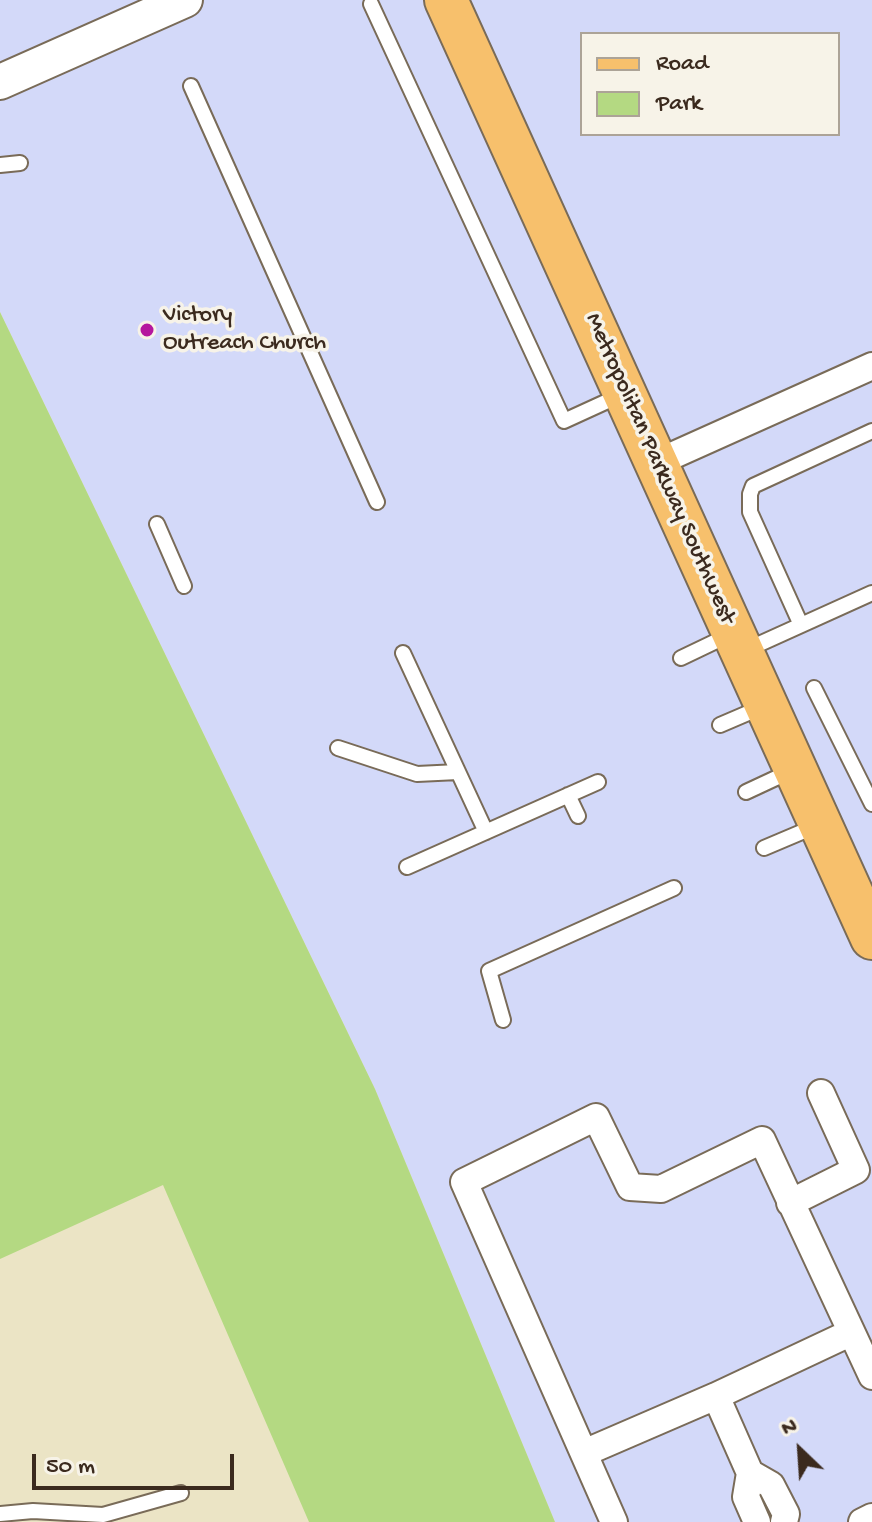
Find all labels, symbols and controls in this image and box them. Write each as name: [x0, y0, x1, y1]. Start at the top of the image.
legend: [580, 32, 840, 136]
text: Road: [656, 50, 708, 79]
text: Park: [656, 90, 702, 119]
place label: Victory Outreach Church: [163, 302, 326, 358]
street label: Metropolitan Parkway Southwest: [577, 309, 741, 629]
marker: Victory Outreach Church: [138, 321, 156, 339]
north arrow: [760, 1410, 840, 1490]
text: N: [778, 1413, 802, 1443]
scale bar: [36, 1438, 238, 1488]
text: 50 m: [46, 1453, 95, 1482]

